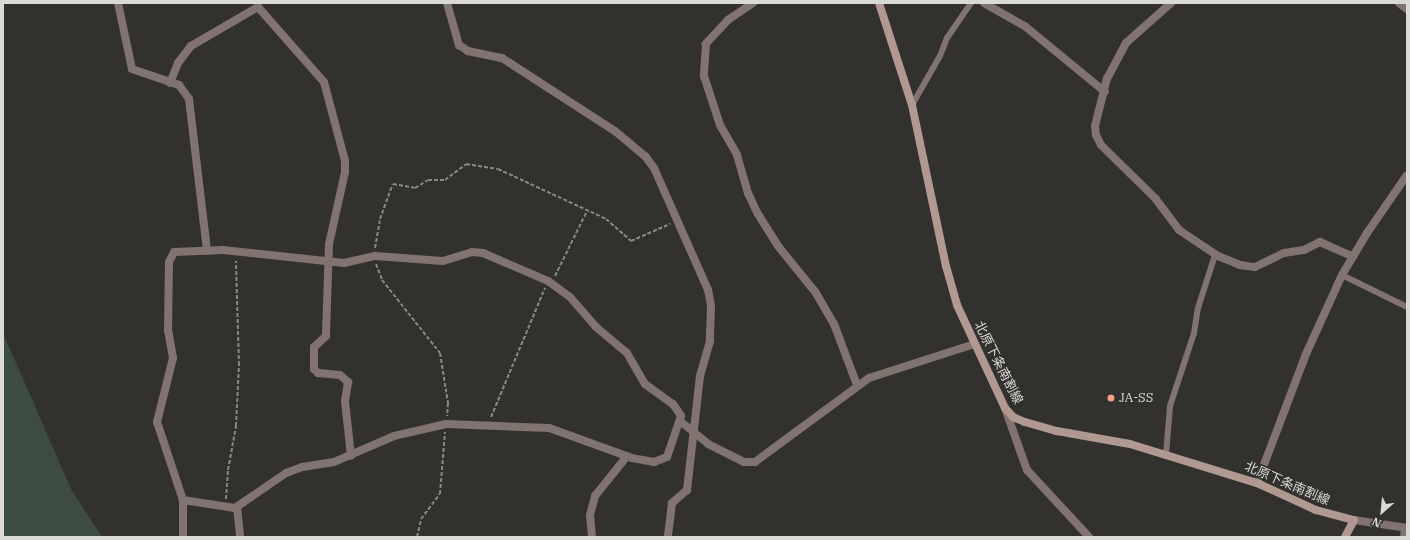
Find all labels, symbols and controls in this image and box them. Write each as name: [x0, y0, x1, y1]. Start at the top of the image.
street label: 北原下条南割線: [970, 319, 1026, 407]
place label: JA-SS: [1119, 390, 1153, 406]
marker: JA-SS: [1106, 393, 1116, 403]
street label: 北原下条南割線: [1242, 459, 1332, 509]
north arrow: [1362, 492, 1402, 532]
text: N: [1370, 514, 1384, 531]

